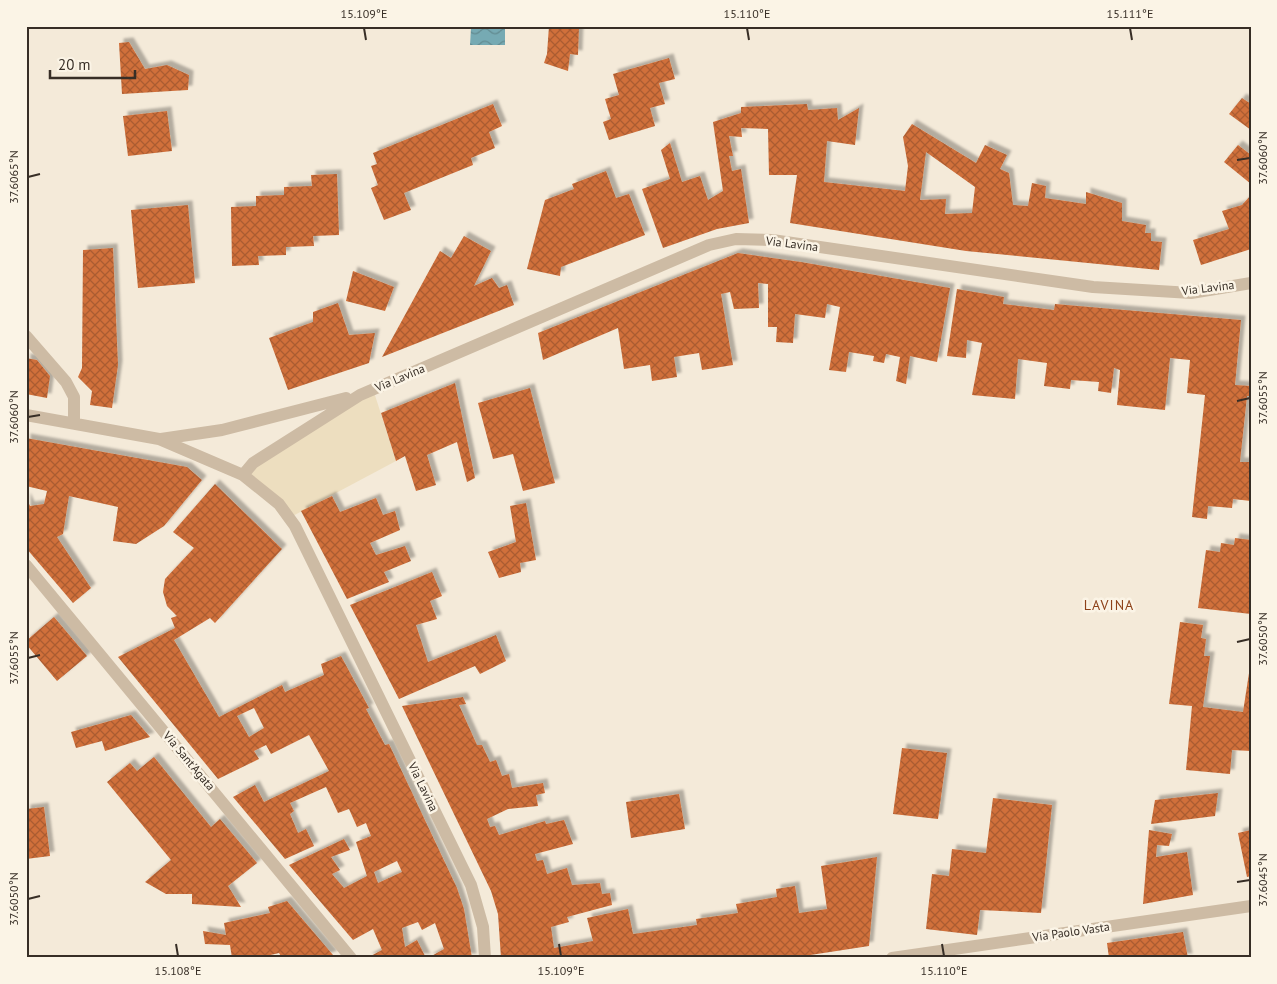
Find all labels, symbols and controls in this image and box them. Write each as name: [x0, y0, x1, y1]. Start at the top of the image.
text: 15.109°E: [341, 6, 387, 21]
text: 15.110°E: [724, 6, 770, 21]
text: 15.111°E: [1107, 6, 1153, 21]
scale bar: [50, 48, 135, 80]
text: 20 m: [58, 55, 91, 74]
text: 37.6060°N: [1255, 131, 1270, 185]
text: 37.6065°N: [6, 150, 21, 204]
street label: Via Lavina: [764, 233, 819, 254]
street label: Via Lavina: [1180, 277, 1235, 298]
street label: Via Lavina: [372, 360, 427, 395]
text: 37.6055°N: [1255, 371, 1270, 425]
text: 37.6060°N: [6, 390, 21, 444]
district label: LAVINA: [1084, 596, 1134, 614]
text: 37.6050°N: [1255, 612, 1270, 666]
text: 37.6055°N: [6, 631, 21, 685]
street label: Via Sant'Agata: [160, 727, 218, 793]
street label: Via Lavina: [405, 759, 442, 814]
text: 37.6045°N: [1255, 853, 1270, 907]
text: 37.6050°N: [6, 872, 21, 926]
street label: Via Paolo Vasta: [1030, 919, 1111, 944]
text: 15.108°E: [155, 963, 201, 978]
text: 15.109°E: [538, 963, 584, 978]
text: 15.110°E: [921, 963, 967, 978]

